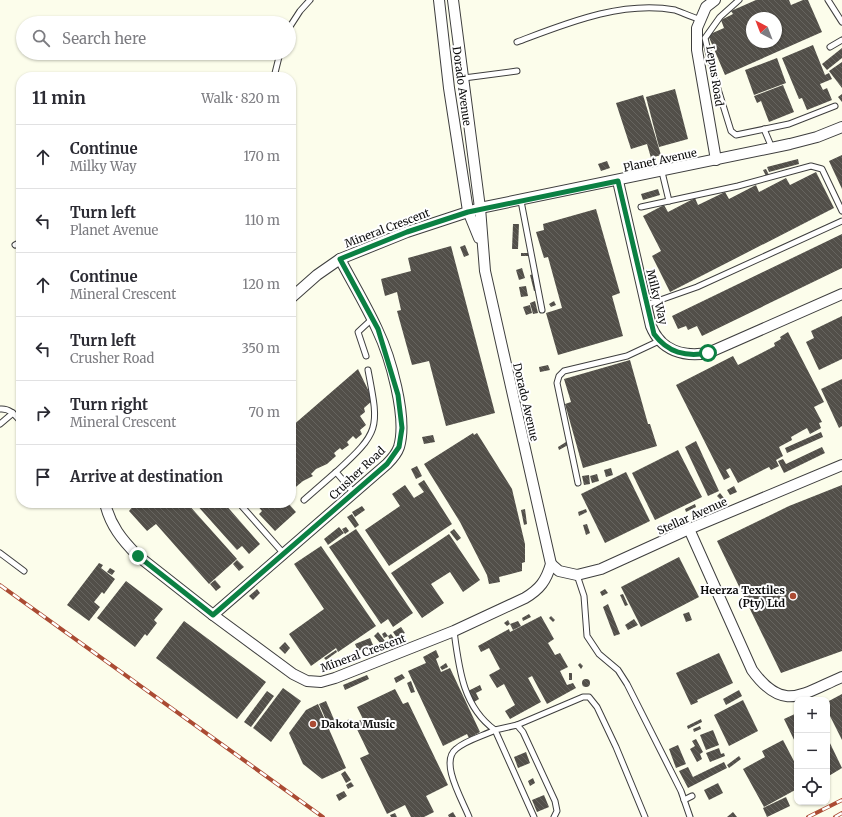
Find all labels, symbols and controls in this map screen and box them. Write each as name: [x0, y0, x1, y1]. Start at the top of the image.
north arrow: [746, 12, 782, 48]
search box: [16, 16, 296, 60]
icon: search: [30, 27, 52, 49]
text: Search here: [62, 29, 146, 48]
street label: Dorado Avenue: [450, 45, 475, 127]
street label: Lepus Road: [703, 45, 727, 108]
text: 11 min: [32, 87, 86, 109]
text: Walk · 820 m: [201, 90, 280, 107]
text: Continue: [70, 139, 138, 158]
street label: Planet Avenue: [622, 145, 698, 175]
icon: ahead: [32, 146, 54, 168]
text: 170 m: [243, 148, 280, 165]
text: Milky Way: [70, 158, 137, 175]
text: Turn left: [70, 203, 136, 222]
street label: Mineral Crescent: [343, 205, 432, 251]
icon: left: [32, 210, 54, 232]
text: 110 m: [245, 212, 280, 229]
text: Planet Avenue: [70, 222, 158, 239]
text: Continue: [70, 267, 138, 286]
street label: Milky Way: [643, 268, 671, 327]
icon: ahead: [32, 274, 54, 296]
text: 120 m: [242, 276, 280, 293]
text: Mineral Crescent: [70, 286, 176, 303]
text: Turn left: [70, 331, 136, 350]
icon: left: [32, 338, 54, 360]
text: 350 m: [242, 340, 280, 357]
route start: [699, 344, 717, 362]
text: Crusher Road: [70, 350, 154, 367]
street label: Dorado Avenue: [510, 361, 542, 443]
text: Turn right: [70, 395, 148, 414]
icon: right: [32, 402, 54, 424]
text: 70 m: [249, 404, 280, 421]
text: Mineral Crescent: [70, 414, 176, 431]
street label: Crusher Road: [326, 443, 388, 502]
icon: arrive: [32, 466, 54, 488]
text: Arrive at destination: [70, 467, 223, 486]
street label: Stellar Avenue: [655, 494, 729, 538]
route end: [129, 547, 147, 565]
place label: Heerza Textiles (Pty) Ltd: [700, 583, 785, 610]
marker: Heerza Textiles (Pty) Ltd: [788, 591, 798, 601]
street label: Mineral Crescent: [318, 631, 408, 675]
map controls: [794, 697, 830, 805]
button: +: [794, 697, 830, 733]
place label: Dakota Music: [321, 717, 395, 731]
marker: Dakota Music: [308, 719, 318, 729]
button: −: [794, 733, 830, 769]
button: locate: [794, 769, 830, 805]

